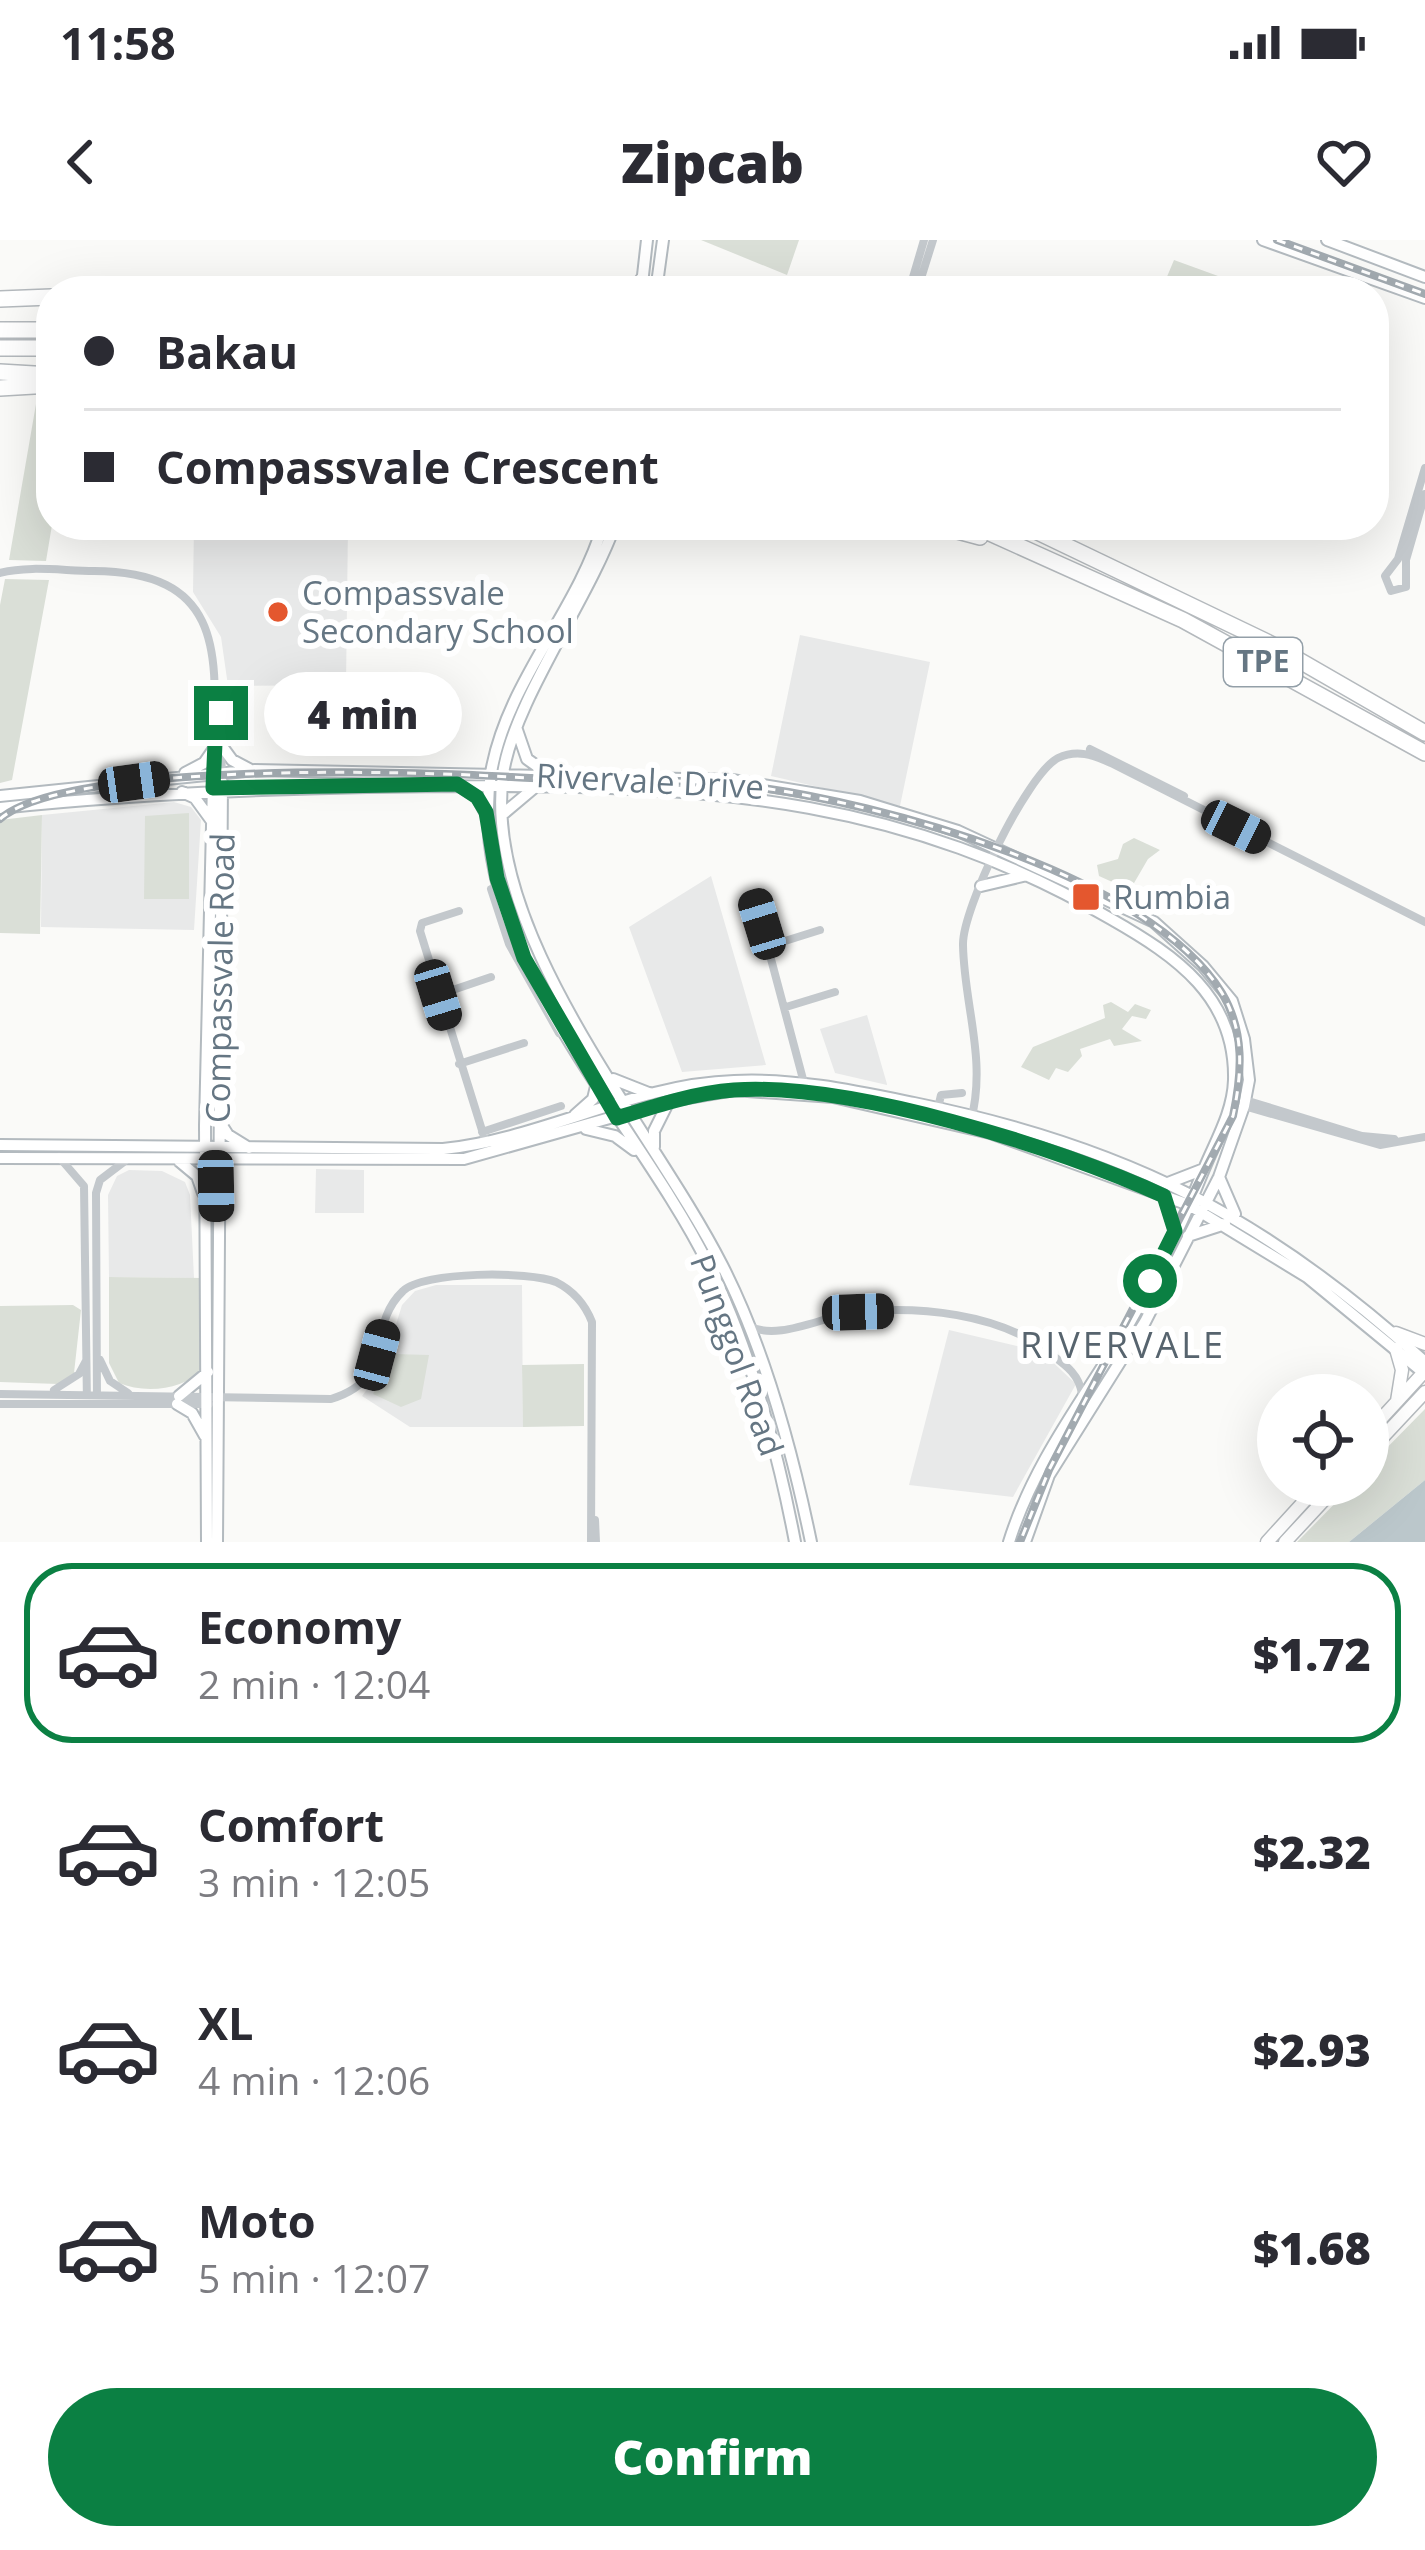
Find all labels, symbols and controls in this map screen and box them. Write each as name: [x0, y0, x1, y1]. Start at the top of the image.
text: 11:58: [60, 12, 176, 73]
text: Zipcab: [621, 125, 804, 199]
icon: back: [48, 129, 114, 195]
icon: heart: [1311, 129, 1377, 195]
text: Bakau: [156, 321, 298, 382]
text: Compassvale Crescent: [156, 436, 659, 497]
place label: Compassvale Secondary School: [302, 570, 574, 653]
marker: Compassvale Secondary School: [265, 599, 291, 625]
road number: TPE: [1224, 638, 1302, 686]
callout: 4 min: [263, 671, 461, 755]
route end: [194, 686, 248, 740]
text: 4 min: [308, 687, 418, 740]
street label: Rivervale Drive: [535, 752, 765, 809]
car: [96, 759, 172, 805]
car: [1196, 795, 1276, 859]
street label: Compassvale Road: [194, 833, 245, 1123]
place label: Rumbia: [1113, 874, 1231, 919]
marker: Rumbia: [1070, 881, 1102, 913]
car: [734, 884, 790, 964]
car: [410, 955, 466, 1035]
car: [197, 1150, 235, 1222]
street label: Punggol Road: [680, 1248, 795, 1462]
route start: [1123, 1254, 1177, 1308]
car: [821, 1293, 895, 1331]
car: [350, 1316, 404, 1394]
district label: RIVERVALE: [1020, 1320, 1226, 1369]
map controls: [1257, 1374, 1389, 1506]
button: locate: [1257, 1374, 1389, 1506]
text: Economy: [198, 1596, 401, 1657]
icon: car: [54, 1599, 162, 1707]
text: $1.72: [1253, 1623, 1371, 1684]
text: 2 min · 12:04: [198, 1657, 430, 1710]
text: Comfort: [198, 1794, 384, 1855]
icon: car: [54, 1797, 162, 1905]
text: $2.32: [1253, 1821, 1371, 1882]
text: 3 min · 12:05: [198, 1855, 430, 1908]
text: XL: [198, 1992, 253, 2053]
icon: car: [54, 1995, 162, 2103]
text: $2.93: [1253, 2019, 1371, 2080]
text: 4 min · 12:06: [198, 2053, 430, 2106]
text: Moto: [198, 2190, 316, 2251]
icon: car: [54, 2193, 162, 2301]
text: $1.68: [1253, 2217, 1371, 2278]
text: 5 min · 12:07: [198, 2251, 430, 2304]
button: Confirm: [48, 2388, 1377, 2526]

